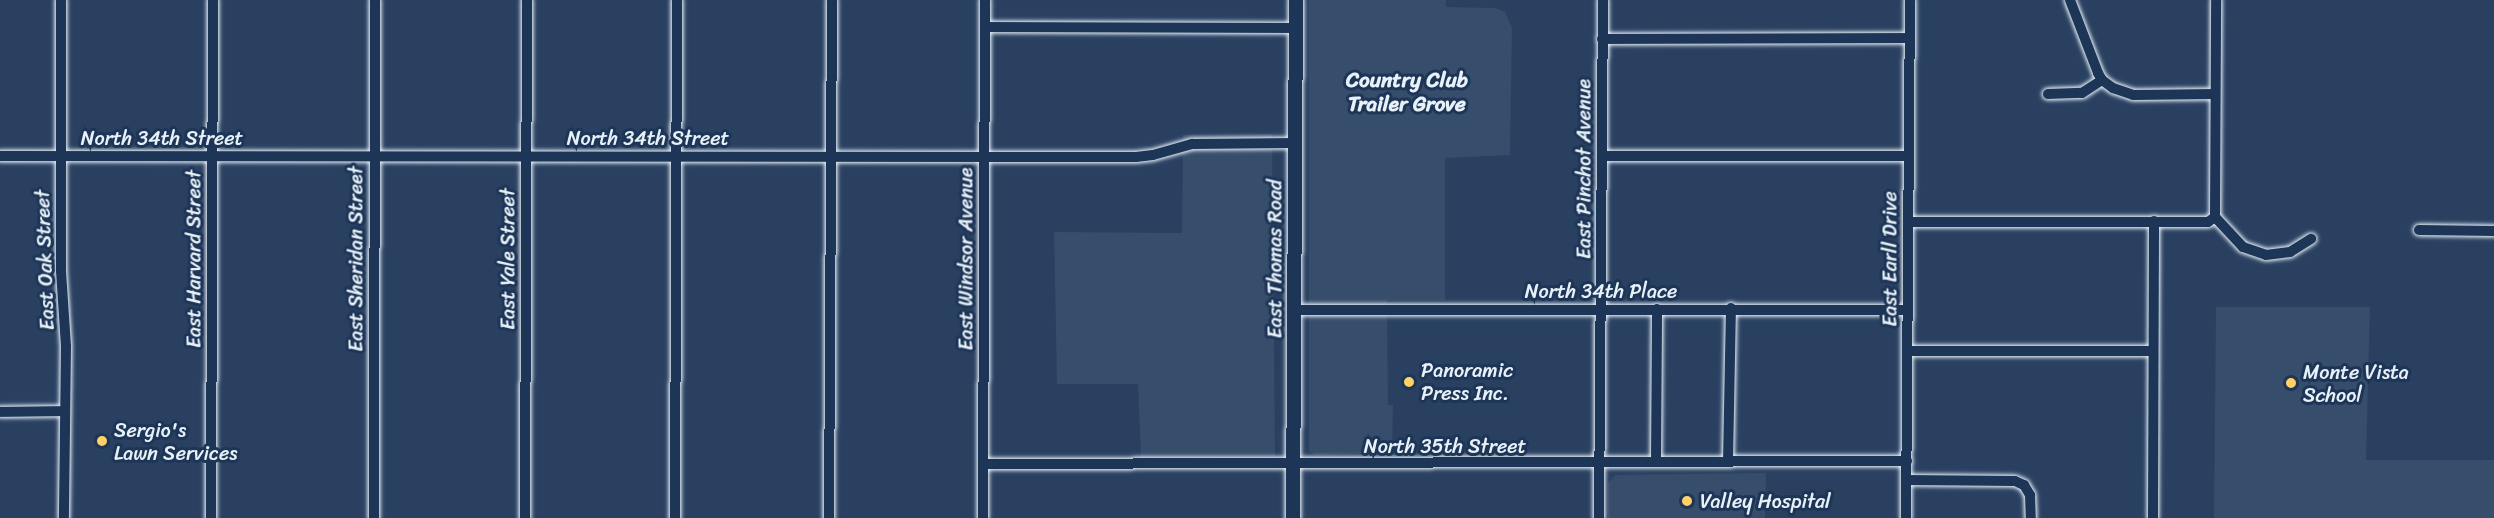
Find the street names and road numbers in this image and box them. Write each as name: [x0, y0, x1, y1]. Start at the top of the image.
street label: East Pinchot Avenue: [1572, 78, 1596, 260]
street label: North 34th Street: [81, 126, 243, 150]
street label: North 34th Street: [567, 126, 729, 150]
street label: East Sheridan Street: [344, 166, 368, 352]
street label: East Windsor Avenue: [954, 168, 978, 350]
street label: East Harvard Street: [182, 170, 206, 348]
street label: East Thomas Road: [1263, 180, 1287, 338]
street label: East Yale Street: [496, 188, 520, 330]
street label: East Oak Street: [31, 189, 59, 331]
street label: East Earll Drive: [1878, 191, 1902, 327]
street label: North 34th Place: [1525, 279, 1677, 303]
street label: North 35th Street: [1364, 434, 1526, 458]

